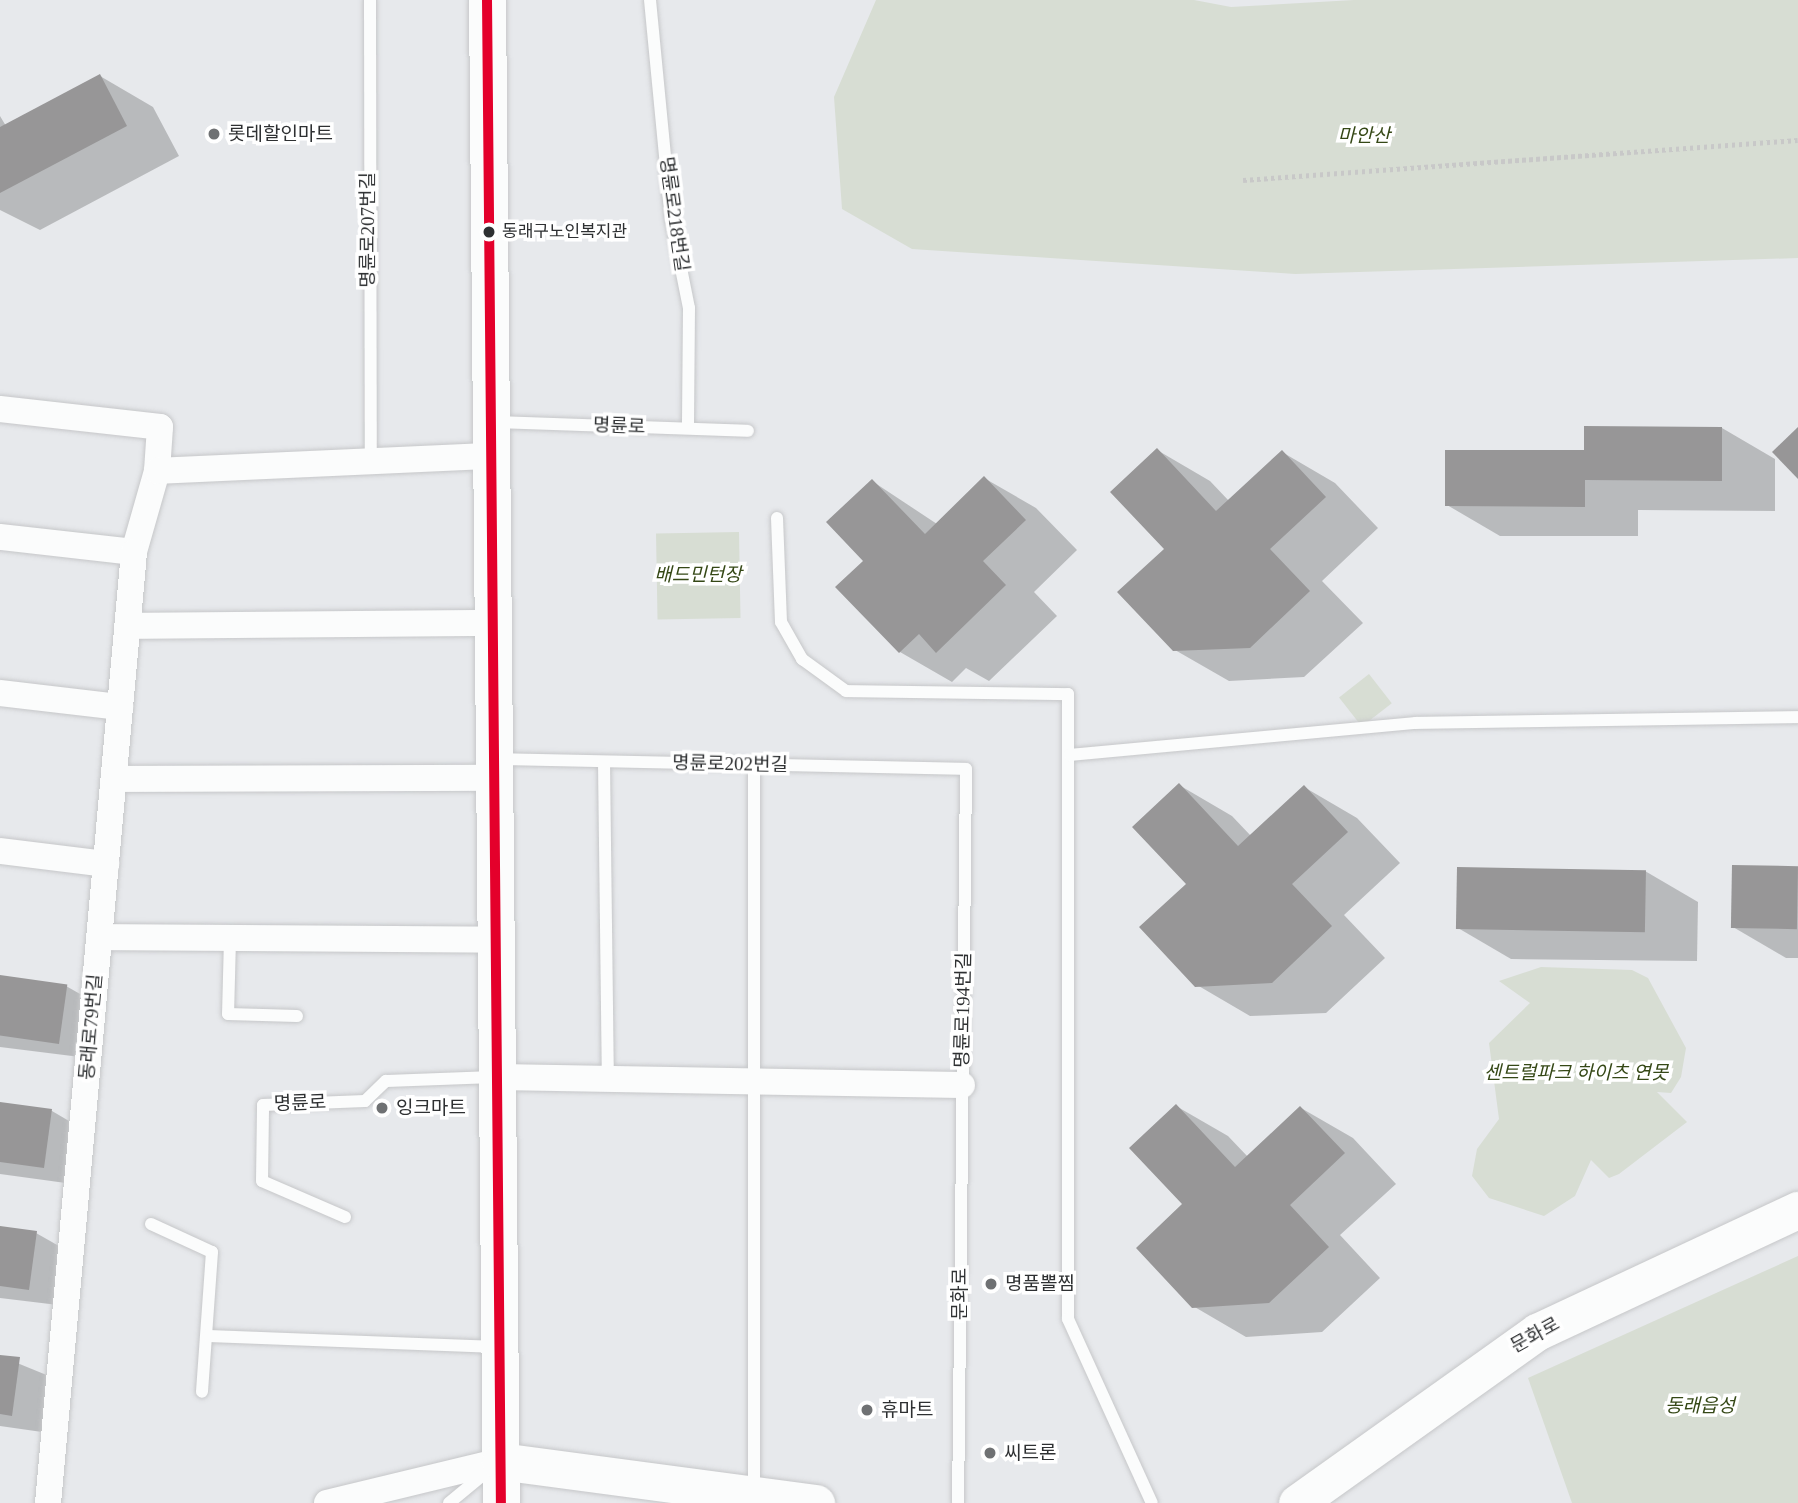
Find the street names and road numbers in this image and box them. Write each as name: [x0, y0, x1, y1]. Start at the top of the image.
street label: 명륜로218번길: [655, 155, 693, 273]
street label: 명륜로207번길: [357, 172, 379, 288]
street label: 명륜로: [592, 414, 646, 438]
street label: 명륜로202번길: [672, 752, 788, 776]
street label: 명륜로194번길: [951, 952, 975, 1068]
street label: 동래로79번길: [75, 973, 107, 1081]
street label: 명륜로: [273, 1091, 327, 1115]
street label: 문화로: [949, 1268, 971, 1320]
street label: 문화로: [1507, 1312, 1563, 1358]

